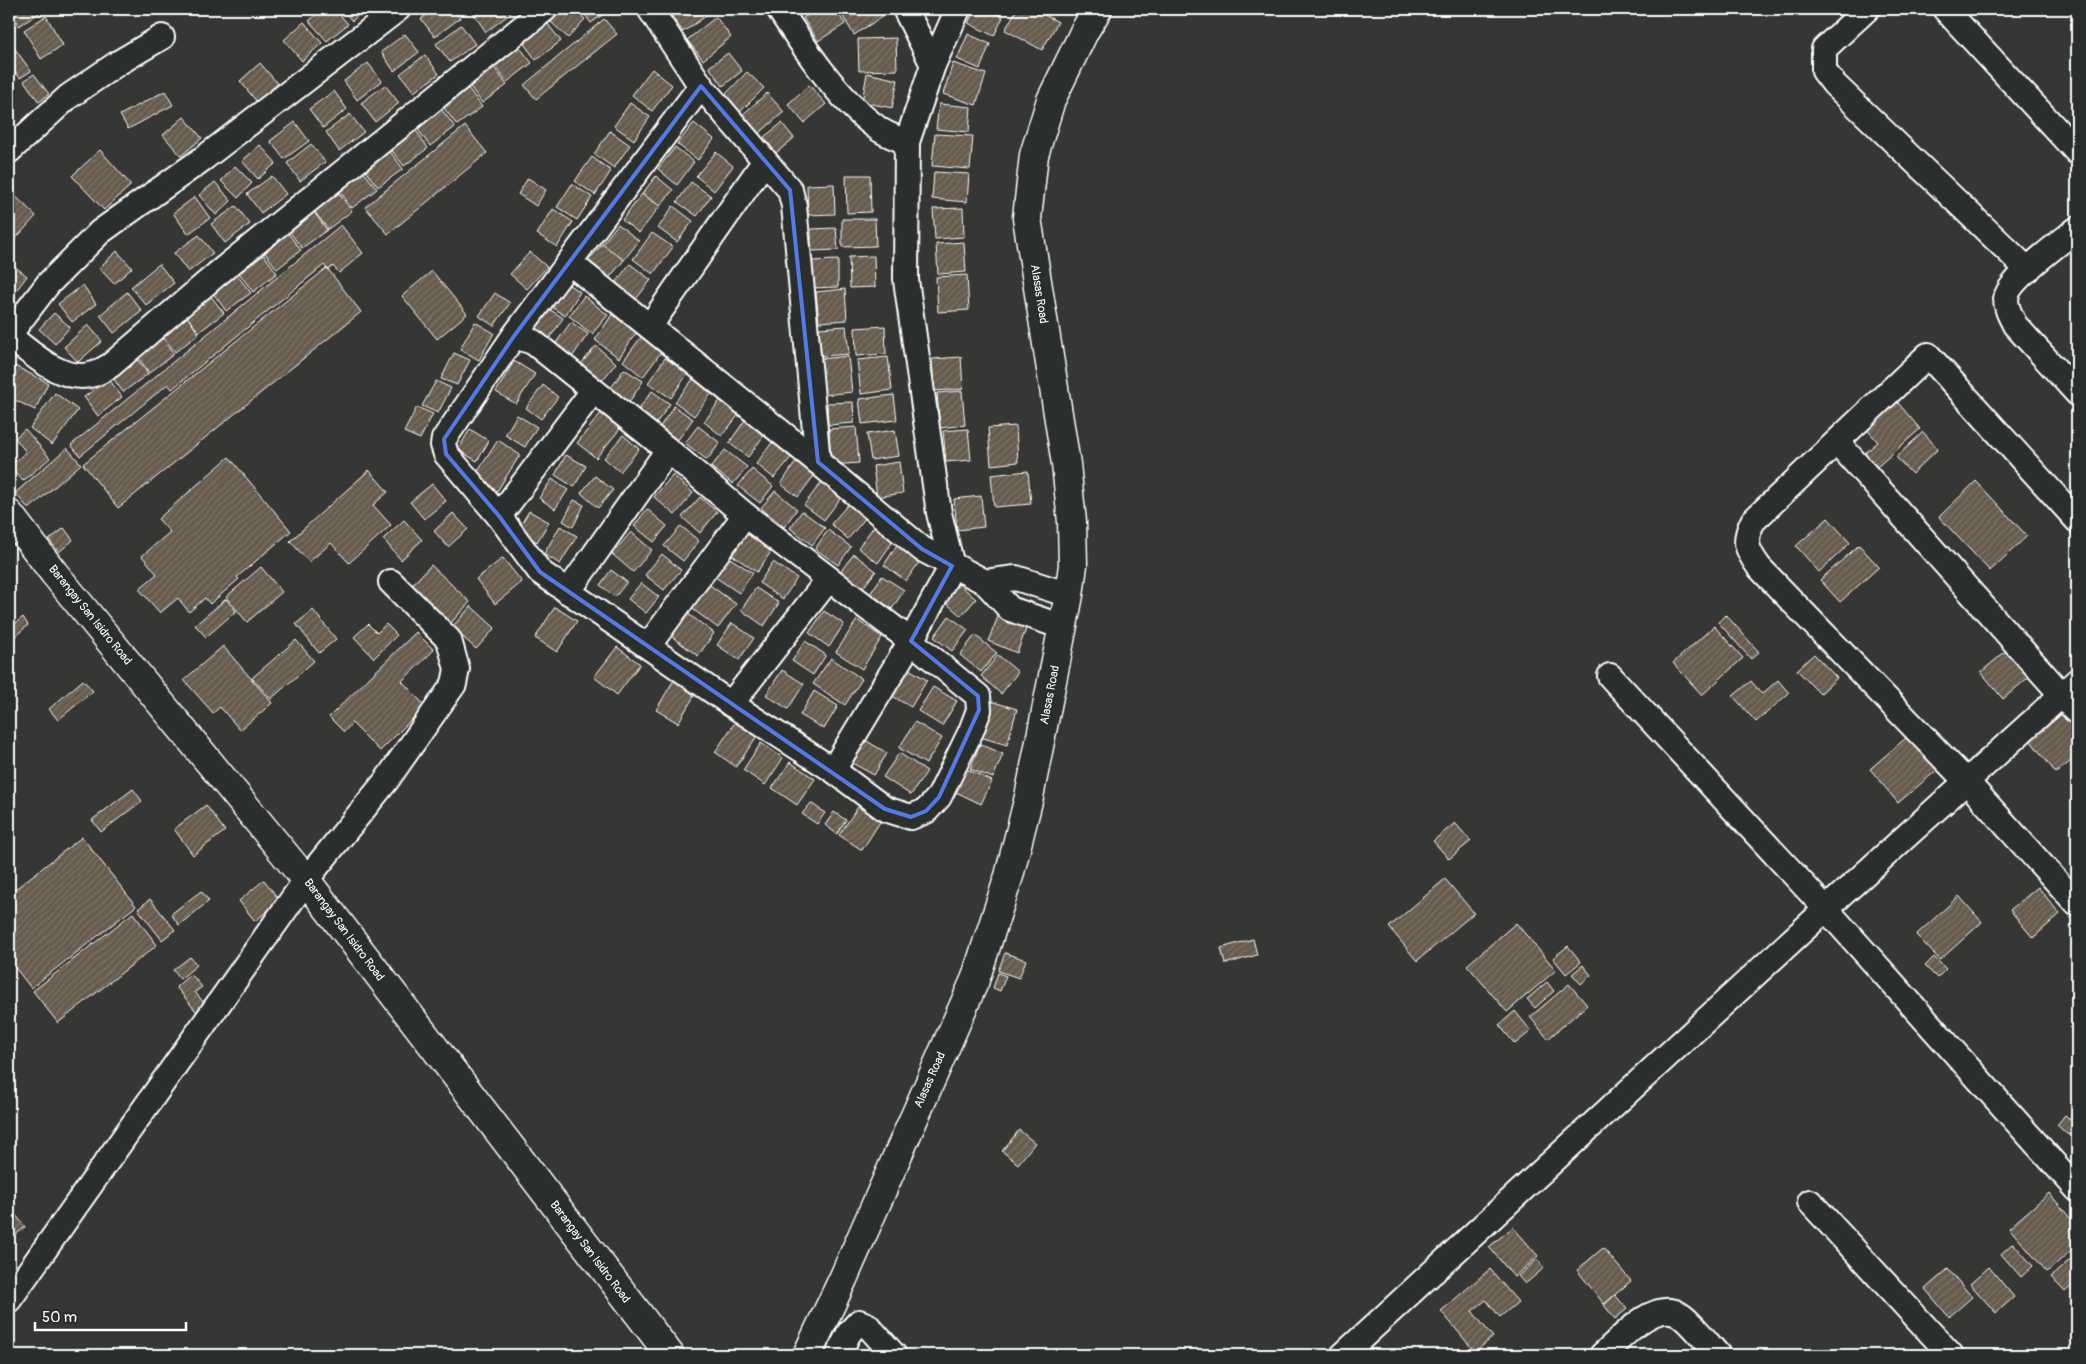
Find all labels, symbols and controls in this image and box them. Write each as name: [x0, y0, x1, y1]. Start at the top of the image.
street label: Alasas Road: [1027, 263, 1051, 325]
street label: Barangay San Isidro Road: [45, 562, 135, 668]
street label: Alasas Road: [1037, 664, 1063, 726]
street label: Barangay San Isidro Road: [301, 876, 387, 984]
street label: Alasas Road: [911, 1049, 949, 1110]
street label: Barangay San Isidro Road: [547, 1198, 633, 1306]
scale bar: [35, 1299, 186, 1331]
text: 50 m: [42, 1308, 77, 1327]

